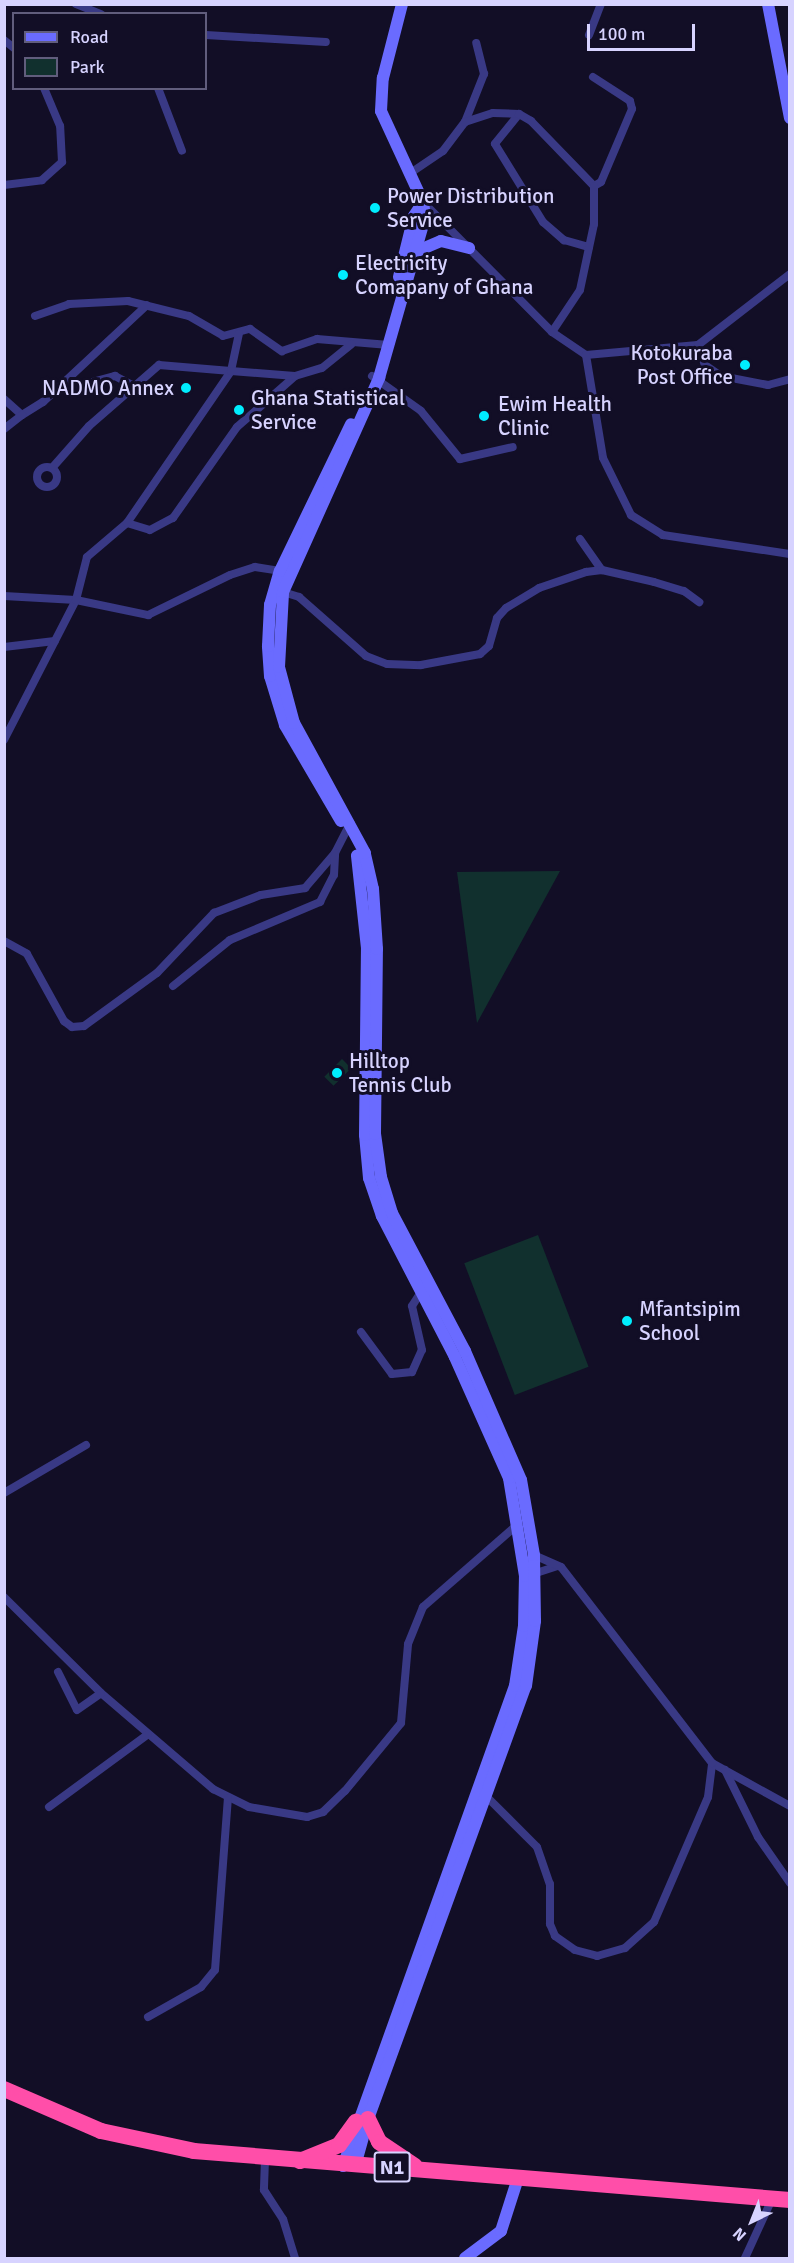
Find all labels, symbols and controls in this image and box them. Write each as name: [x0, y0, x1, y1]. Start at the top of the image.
legend: [12, 12, 207, 90]
scale bar: [590, 12, 698, 50]
text: 100 m: [598, 23, 645, 45]
text: Road: [70, 26, 109, 48]
text: Park: [70, 56, 105, 78]
place label: Power Distribution Service: [387, 183, 555, 233]
marker: Power Distribution Service: [368, 201, 382, 215]
place label: Electricity Comapany of Ghana: [355, 250, 533, 300]
marker: Electricity Comapany of Ghana: [336, 268, 350, 282]
place label: Kotokuraba Post Office: [630, 340, 733, 390]
marker: Kotokuraba Post Office: [738, 358, 752, 372]
place label: NADMO Annex: [42, 375, 174, 401]
marker: NADMO Annex: [179, 381, 193, 395]
place label: Ghana Statistical Service: [251, 385, 405, 435]
place label: Ewim Health Clinic: [498, 391, 612, 441]
marker: Ghana Statistical Service: [232, 403, 246, 417]
marker: Ewim Health Clinic: [475, 407, 493, 425]
place label: Hilltop Tennis Club: [349, 1048, 452, 1098]
marker: Hilltop Tennis Club: [330, 1066, 344, 1080]
place label: Mfantsipim School: [639, 1296, 741, 1346]
marker: Mfantsipim School: [620, 1314, 634, 1328]
road number: N1: [372, 2150, 412, 2184]
north arrow: [722, 2191, 782, 2251]
text: N: [729, 2223, 751, 2245]

